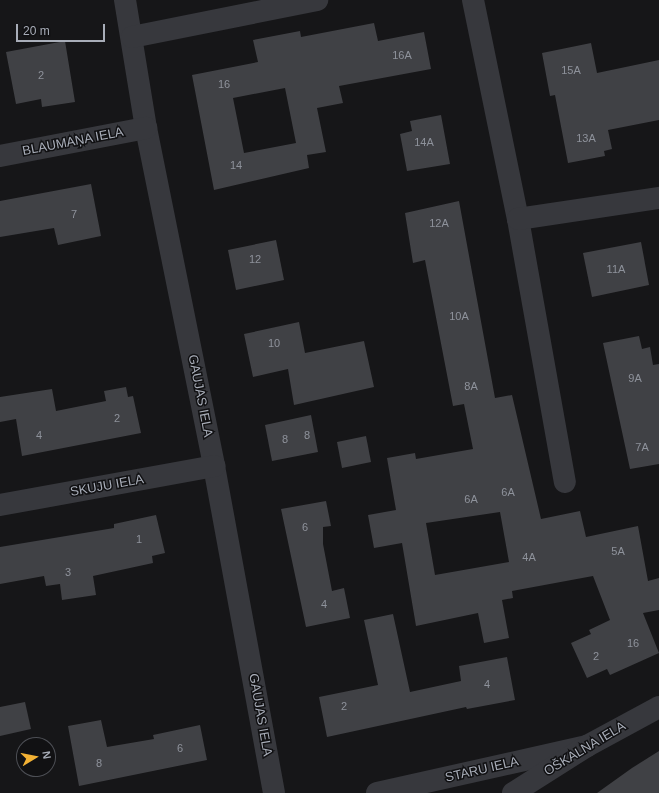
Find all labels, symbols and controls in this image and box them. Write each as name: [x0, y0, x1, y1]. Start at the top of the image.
scale bar: [18, 16, 107, 42]
text: 20 m: [23, 24, 50, 38]
house number: 16A: [392, 48, 412, 62]
house number: 15A: [561, 63, 581, 77]
house number: 2: [38, 68, 44, 82]
house number: 16: [218, 77, 230, 91]
street label: BLAUMAŅA IELA: [21, 124, 125, 160]
house number: 13A: [576, 131, 596, 145]
house number: 14A: [414, 135, 434, 149]
house number: 14: [230, 158, 242, 172]
house number: 7: [71, 207, 77, 221]
house number: 12A: [429, 216, 449, 230]
house number: 12: [249, 252, 261, 266]
house number: 11A: [607, 262, 625, 276]
house number: 10A: [449, 309, 469, 323]
house number: 10: [268, 336, 280, 350]
street label: GAUJAS IELA: [184, 353, 216, 439]
house number: 9A: [628, 371, 642, 385]
house number: 8A: [464, 379, 478, 393]
house number: 2: [114, 411, 120, 425]
house number: 4: [36, 428, 42, 442]
house number: 8: [304, 428, 310, 442]
house number: 8: [282, 432, 288, 446]
house number: 7A: [635, 440, 649, 454]
street label: SKUJU IELA: [69, 472, 145, 500]
house number: 6A: [501, 485, 515, 499]
house number: 6A: [464, 492, 478, 506]
house number: 6: [302, 520, 308, 534]
house number: 1: [136, 532, 142, 546]
house number: 5A: [611, 544, 625, 558]
house number: 4A: [522, 550, 536, 564]
house number: 3: [65, 565, 71, 579]
house number: 4: [321, 597, 327, 611]
house number: 16: [627, 636, 639, 650]
house number: 2: [593, 649, 599, 663]
street label: GAUJAS IELA: [245, 672, 275, 758]
house number: 4: [484, 677, 490, 691]
house number: 2: [341, 699, 347, 713]
street label: OŠKALNA IELA: [541, 718, 629, 780]
north arrow: [16, 737, 56, 777]
house number: 6: [177, 741, 183, 755]
text: N: [40, 750, 53, 760]
street label: STARU IELA: [444, 754, 520, 786]
house number: 8: [96, 756, 102, 770]

